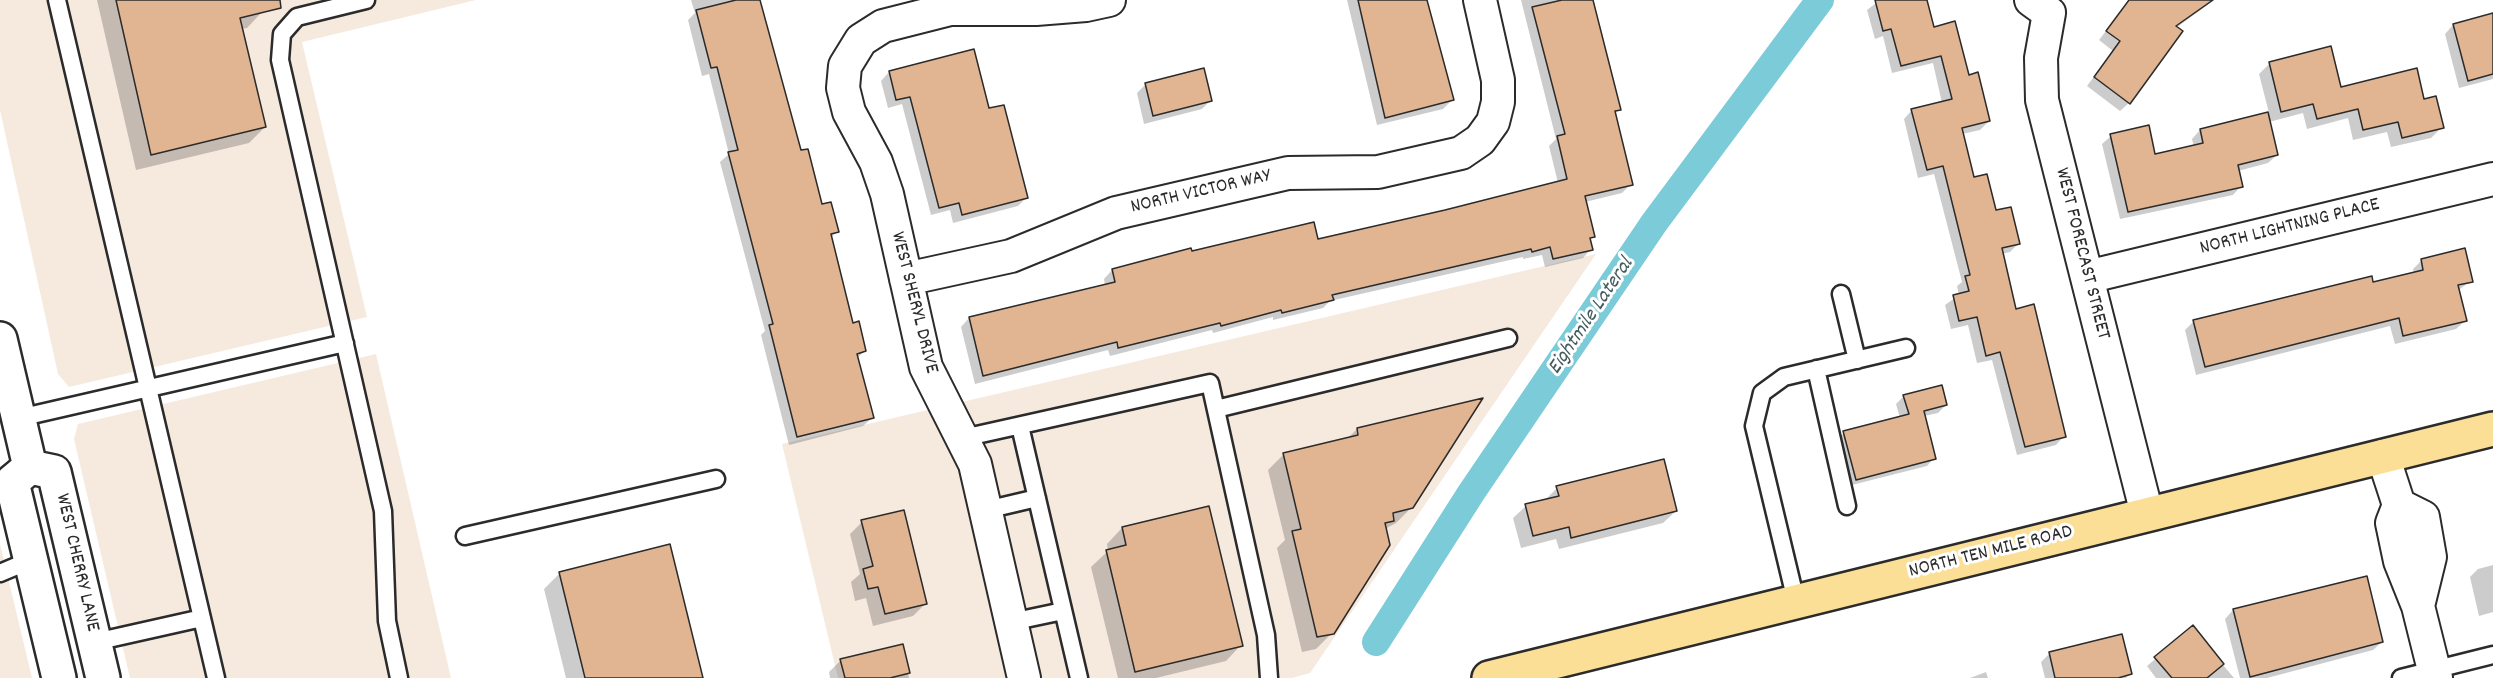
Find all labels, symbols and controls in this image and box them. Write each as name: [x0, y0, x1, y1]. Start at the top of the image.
street label: NORTH VICTOR WAY: [1129, 165, 1273, 221]
street label: WEST FORECAST STREET: [2048, 166, 2114, 342]
street label: NORTH LIGHTNING PLACE: [2198, 194, 2382, 262]
street label: WEST SHERYL DRIVE: [884, 230, 942, 376]
water label: Eightmile Lateral: [1544, 254, 1640, 380]
street label: WEST CHERRY LANE: [48, 492, 104, 634]
street label: NORTH TEN MILE ROAD: [1907, 521, 2075, 585]

